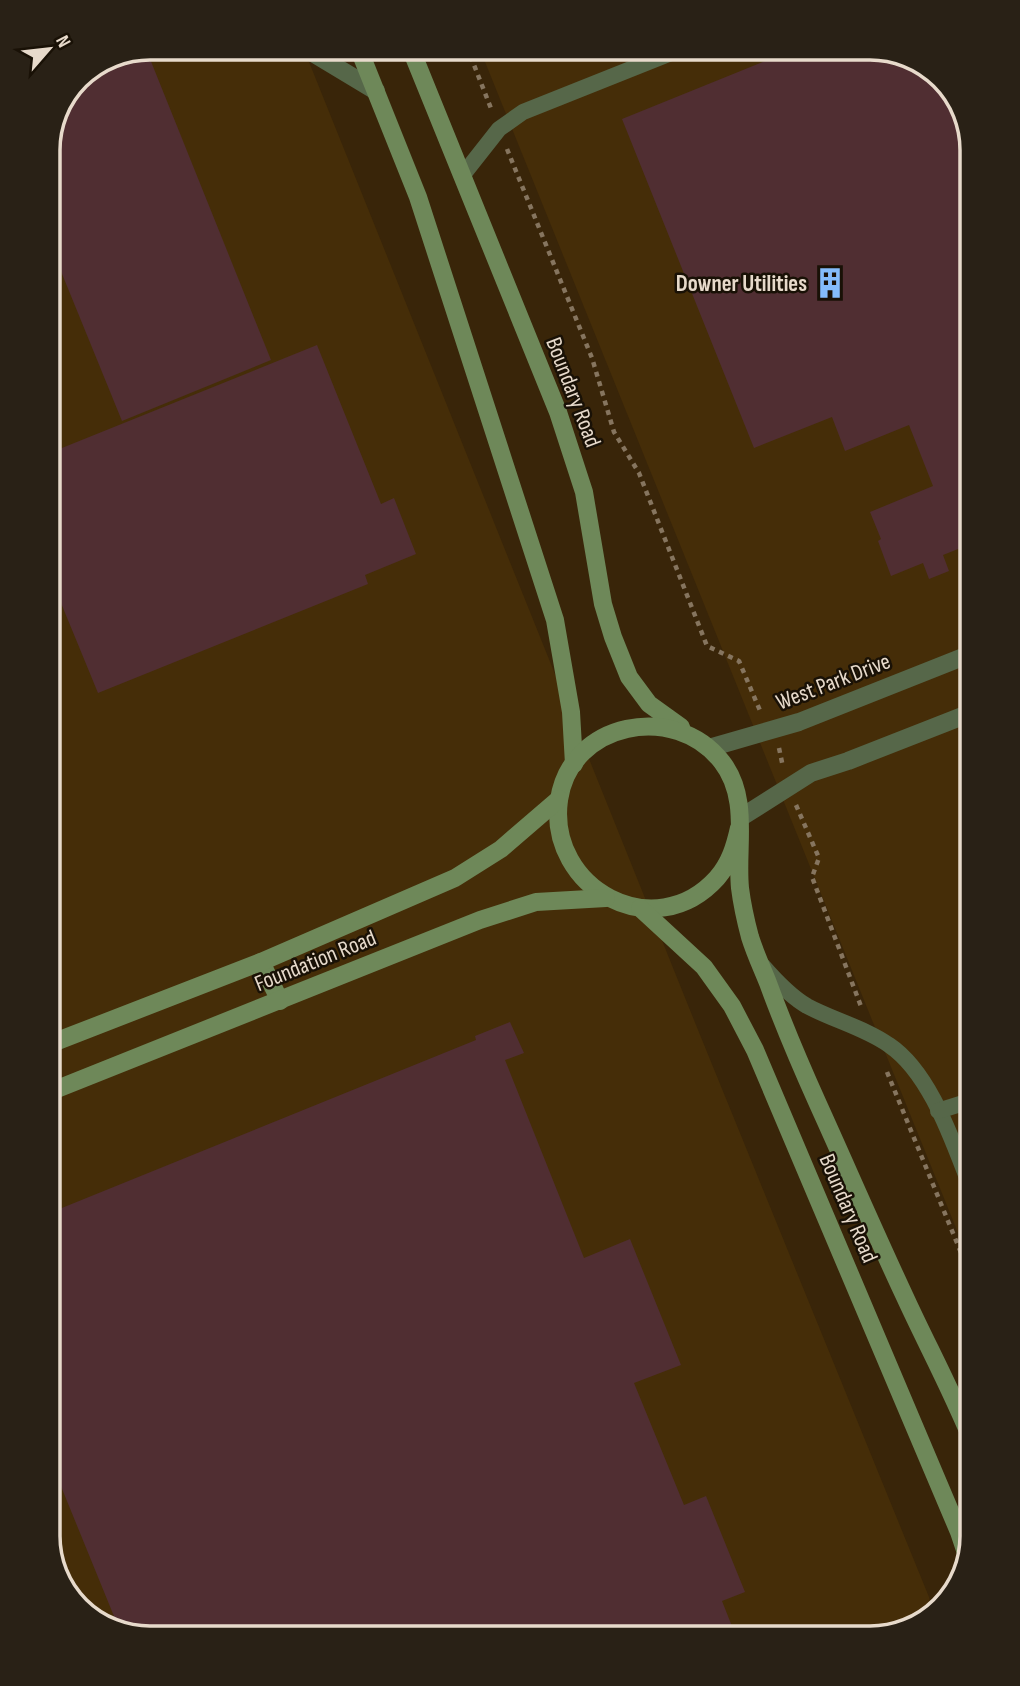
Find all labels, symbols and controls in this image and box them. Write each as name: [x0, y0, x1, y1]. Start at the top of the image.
north arrow: [14, 14, 84, 84]
text: N: [50, 32, 75, 52]
building icon: Downer Utilities: [813, 266, 847, 300]
place label: Downer Utilities: [676, 270, 807, 298]
street label: Boundary Road: [539, 334, 607, 451]
street label: West Park Drive: [772, 647, 894, 717]
street label: Foundation Road: [251, 924, 380, 998]
street label: Boundary Road: [813, 1150, 883, 1267]

